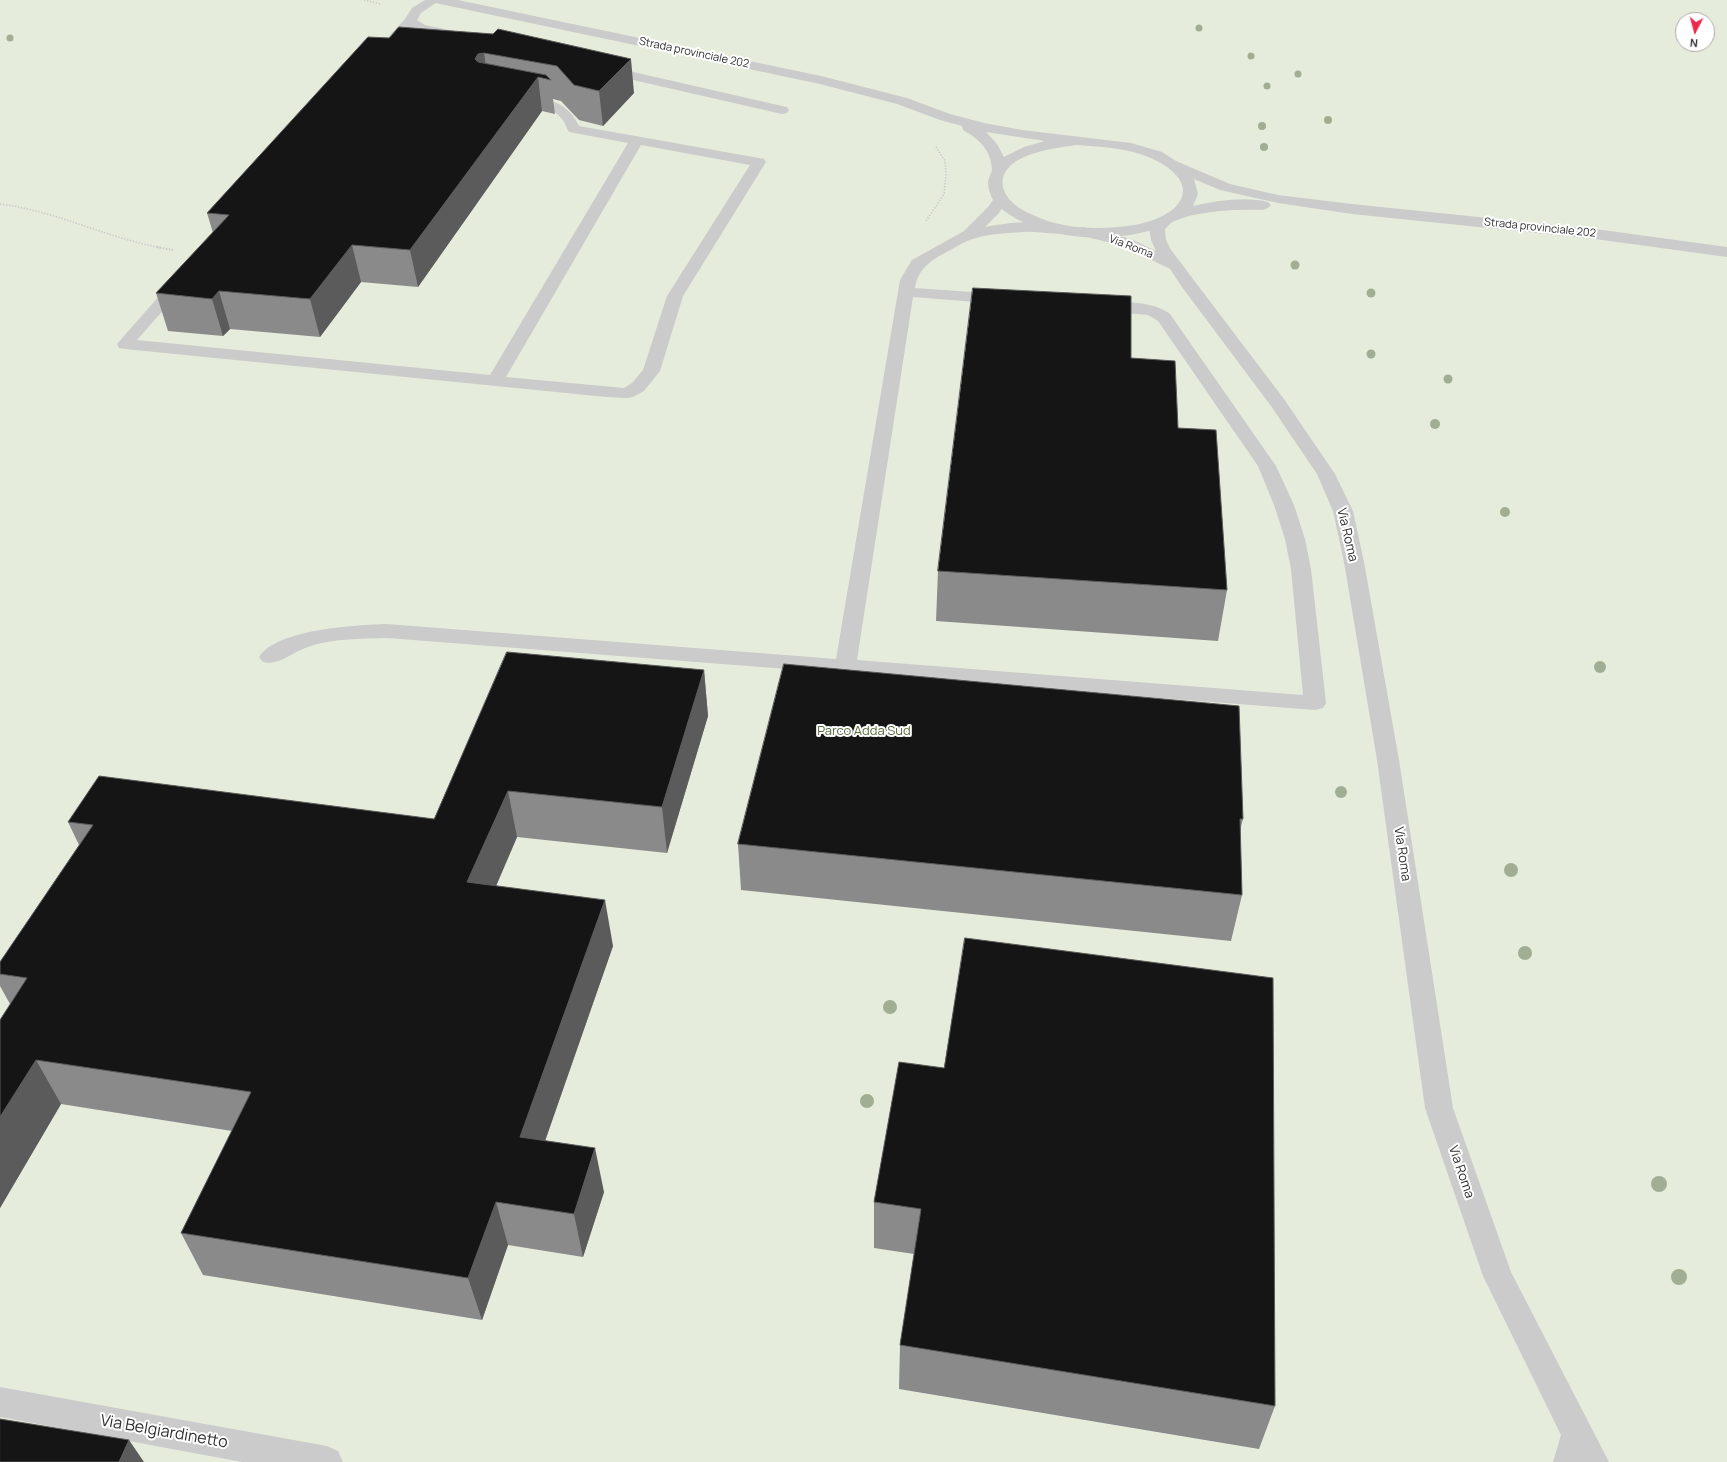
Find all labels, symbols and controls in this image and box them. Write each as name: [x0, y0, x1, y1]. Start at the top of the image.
north arrow: [1675, 12, 1715, 52]
street label: Strada provinciale 202: [638, 35, 750, 71]
text: N: [1689, 36, 1699, 51]
street label: Strada provinciale 202: [1484, 216, 1596, 240]
street label: Via Roma: [1107, 233, 1155, 261]
street label: Via Roma: [1333, 507, 1361, 563]
park label: Parco Adda Sud: [817, 723, 911, 739]
street label: Via Roma: [1390, 826, 1414, 882]
street label: Via Roma: [1445, 1144, 1477, 1200]
street label: Via Belgiardinetto: [99, 1411, 229, 1453]

